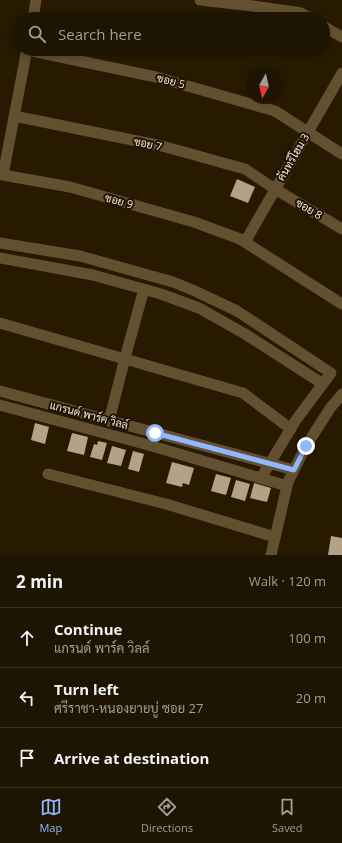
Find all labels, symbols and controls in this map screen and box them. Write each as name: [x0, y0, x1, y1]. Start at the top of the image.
search box: [12, 12, 330, 56]
icon: search: [26, 23, 48, 45]
text: Search here: [58, 24, 142, 44]
north arrow: [246, 68, 282, 104]
street label: ซอย 5: [155, 70, 187, 91]
street label: คันทรีโฮม 3: [273, 130, 312, 183]
street label: ซอย 7: [133, 133, 164, 154]
street label: ซอย 9: [103, 189, 135, 212]
street label: ซอย 8: [293, 195, 325, 222]
street label: แกรนด์ พาร์ค วิลล์: [48, 397, 130, 432]
route start: [146, 424, 164, 442]
route end: [297, 437, 315, 455]
text: 2 min: [16, 570, 63, 593]
text: Walk · 120 m: [249, 572, 326, 590]
text: Continue: [54, 619, 122, 639]
icon: ahead: [16, 627, 38, 649]
text: 100 m: [288, 629, 326, 647]
text: แกรนด์ พาร์ค วิลล์: [54, 639, 150, 657]
text: Turn left: [54, 679, 119, 699]
icon: left: [16, 687, 38, 709]
text: 20 m: [296, 689, 326, 707]
text: ศรีราชา-หนองยายบู่ ซอย 27: [54, 699, 203, 717]
icon: arrive: [16, 747, 38, 769]
text: Arrive at destination: [54, 748, 209, 768]
tab: Map: [39, 796, 62, 835]
tab: Directions: [141, 796, 193, 835]
tab: Saved: [272, 796, 303, 835]

